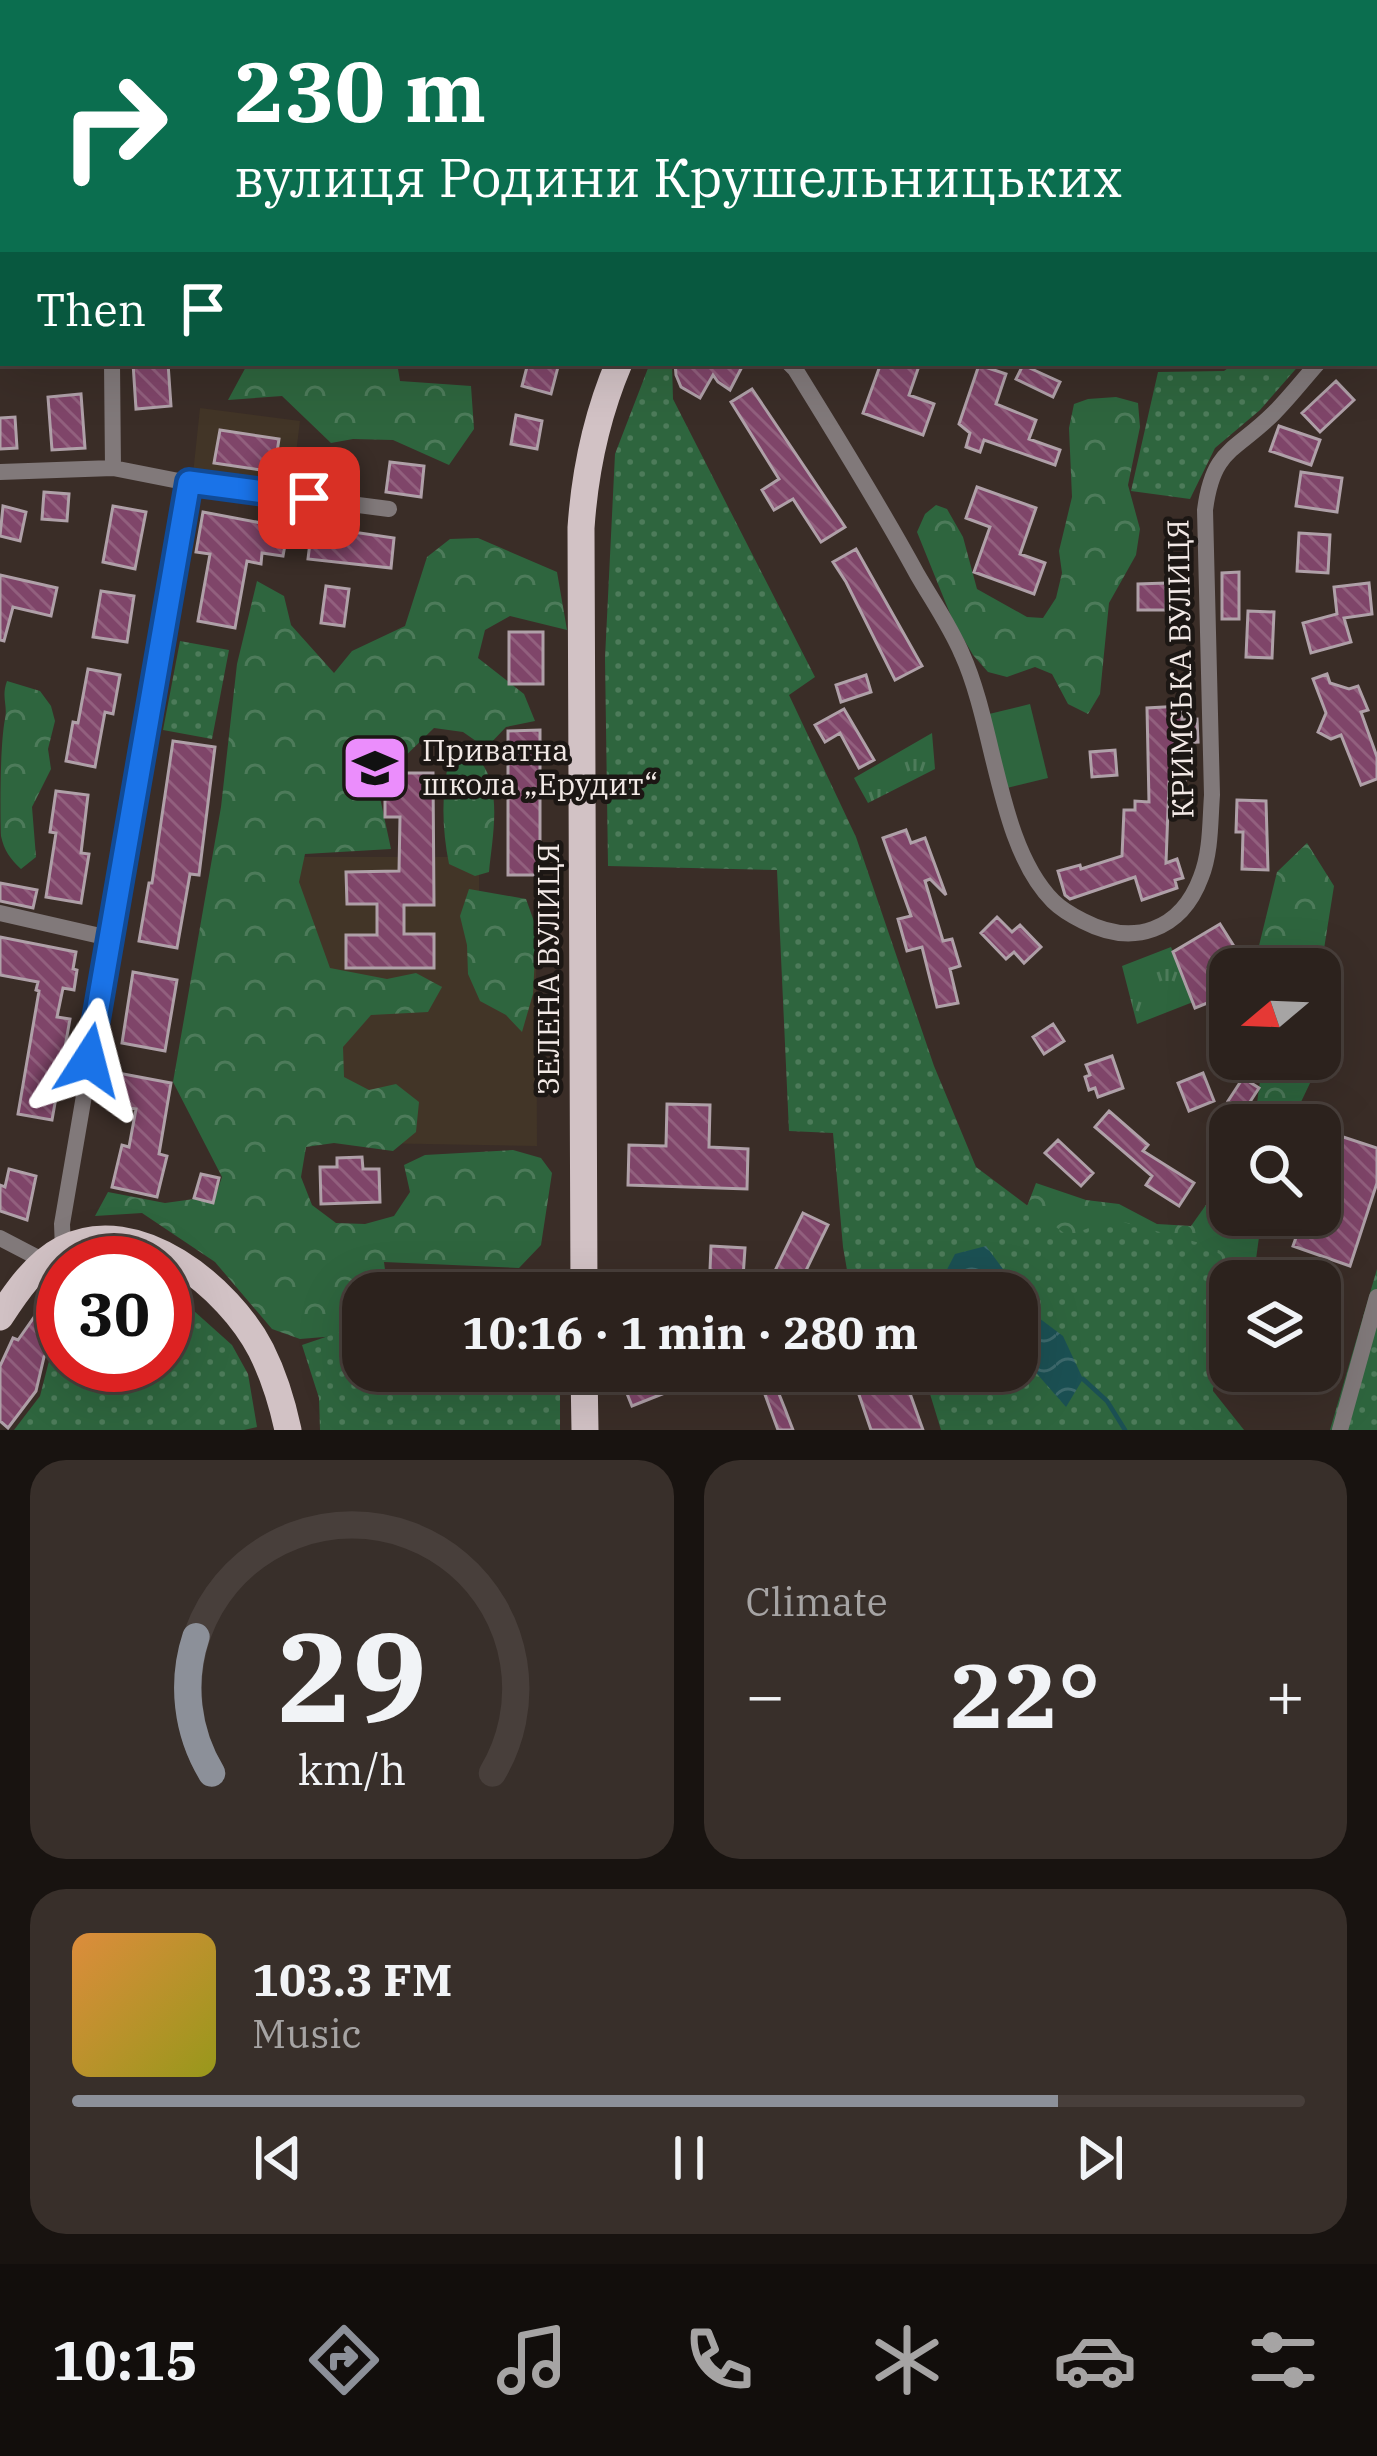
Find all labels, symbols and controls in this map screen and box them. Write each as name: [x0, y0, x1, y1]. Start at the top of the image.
text: 230 m: [234, 36, 486, 145]
icon: right: [36, 48, 192, 204]
text: вулиця Родини Крушельницьких: [234, 142, 1123, 212]
icon: arrive: [170, 276, 236, 342]
text: Then: [36, 280, 146, 338]
pin: [258, 447, 360, 549]
icon: arrive: [276, 465, 342, 531]
street label: КРИМСЬКА ВУЛИЦЯ: [1157, 519, 1202, 819]
place label: Приватна школа „Ерудит“: [422, 730, 658, 803]
school or university icon: Приватна школа „Ерудит“: [340, 733, 410, 803]
street label: ЗЕЛЕНА ВУЛИЦЯ: [528, 843, 567, 1095]
north arrow: [1209, 948, 1341, 1080]
map controls: [1209, 948, 1341, 1392]
position arrow: [26, 997, 152, 1123]
button: search: [1209, 1104, 1341, 1236]
speed limit sign: 30: [36, 1236, 192, 1392]
button: layers: [1209, 1260, 1341, 1392]
text: 10:16 · 1 min · 280 m: [462, 1303, 918, 1361]
text: Climate: [746, 1576, 888, 1627]
text: 29: [277, 1594, 427, 1756]
text: 22°: [950, 1636, 1100, 1753]
text: −: [746, 1651, 785, 1737]
text: +: [1265, 1651, 1305, 1737]
text: km/h: [298, 1740, 406, 1796]
text: 103.3 FM: [252, 1950, 452, 2008]
text: Music: [252, 2008, 362, 2059]
icon: previous: [245, 2125, 311, 2191]
icon: pause: [656, 2125, 722, 2191]
icon: next: [1067, 2125, 1133, 2191]
icon: directions: [302, 2318, 386, 2402]
icon: music: [490, 2318, 574, 2402]
icon: phone: [677, 2318, 761, 2402]
icon: climate: [865, 2318, 949, 2402]
icon: car: [1053, 2318, 1137, 2402]
icon: filters: [1241, 2318, 1325, 2402]
text: 10:15: [52, 2325, 198, 2395]

